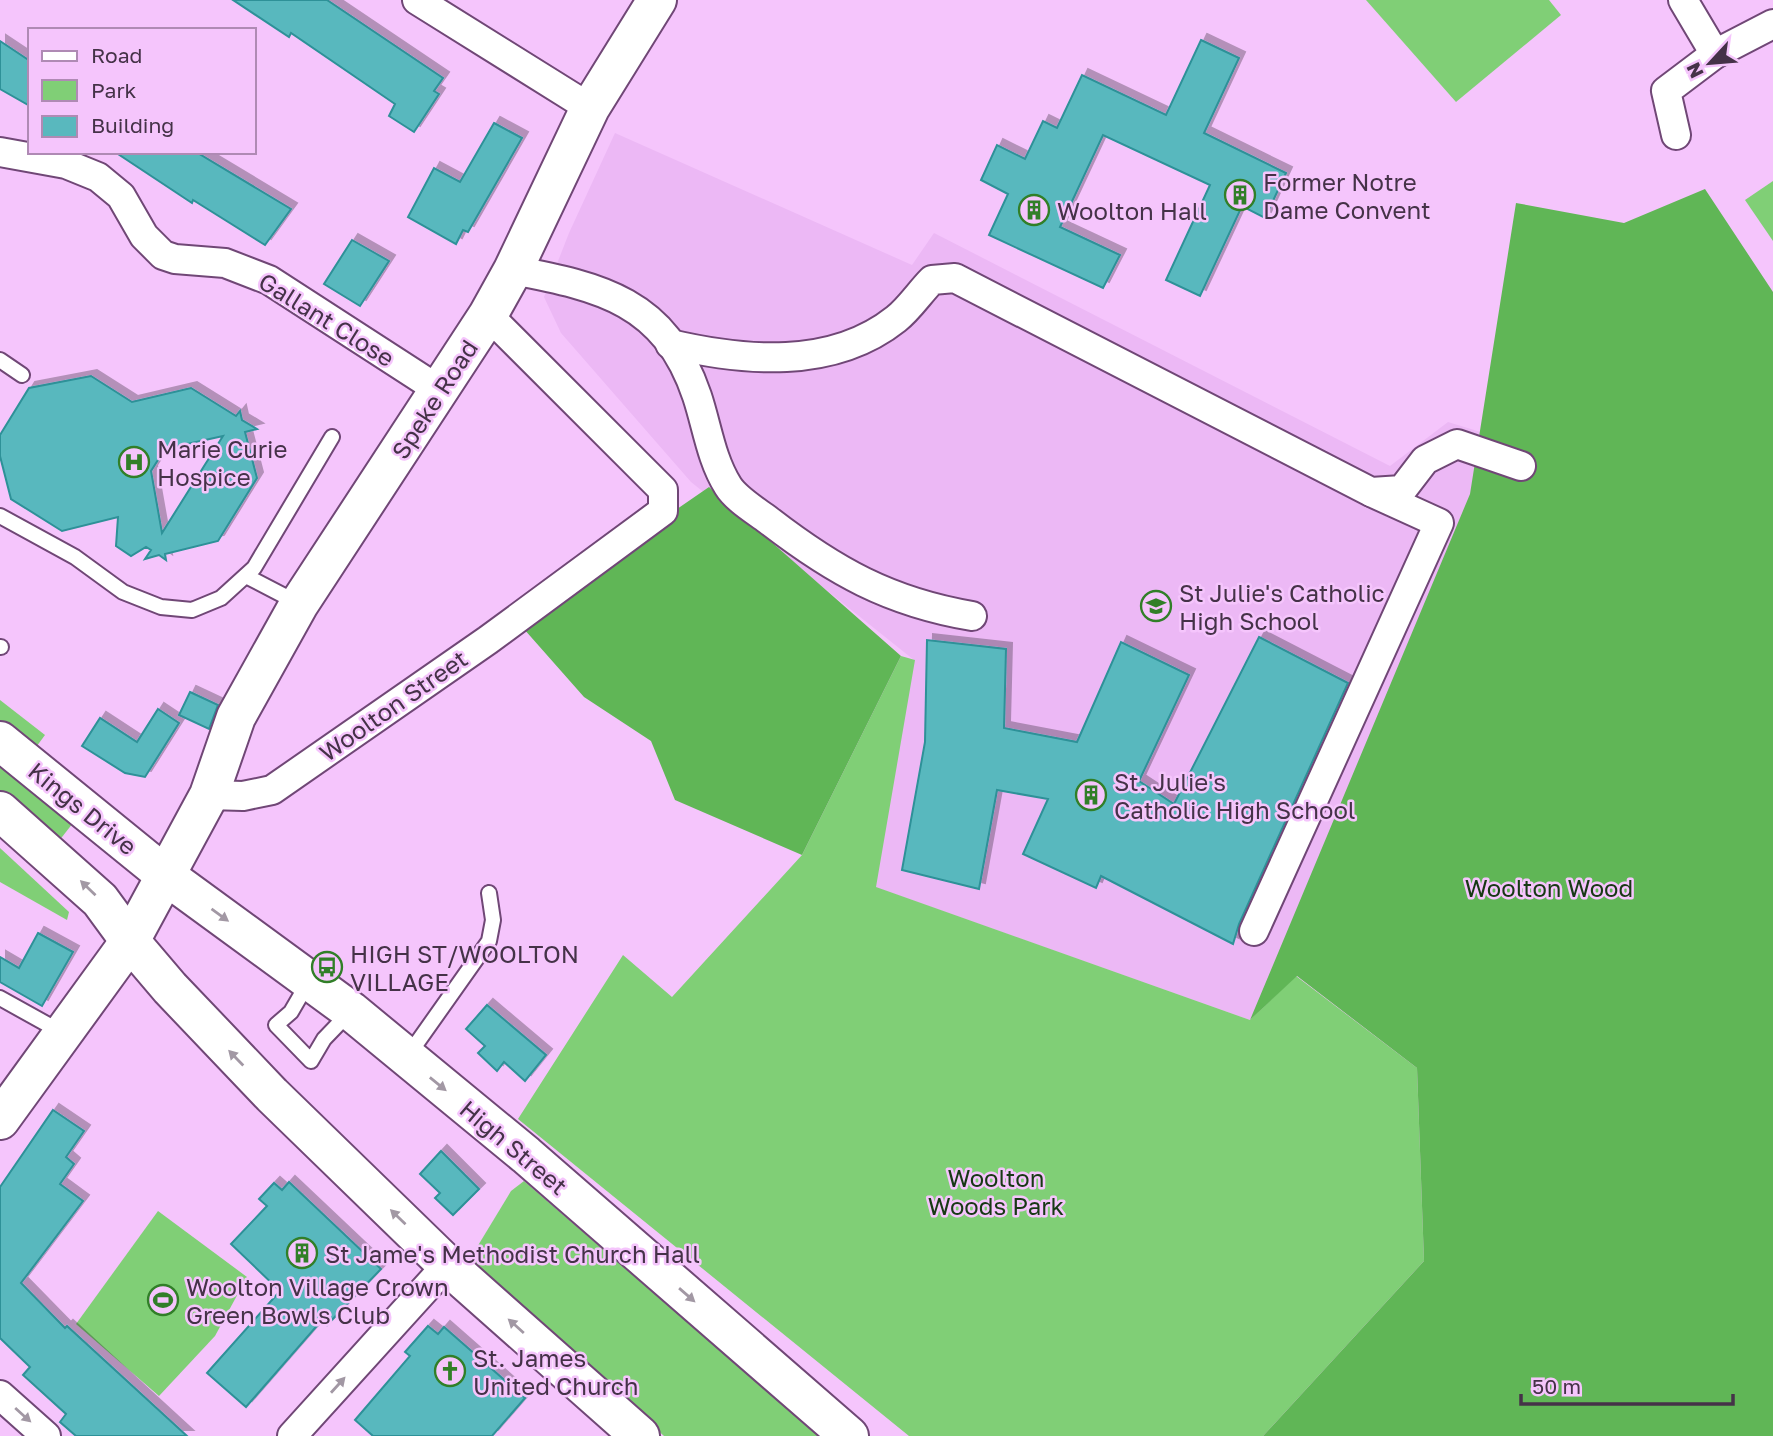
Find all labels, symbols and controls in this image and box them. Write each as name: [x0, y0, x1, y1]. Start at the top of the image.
legend: [28, 28, 256, 154]
north arrow: [1675, 28, 1745, 98]
text: Road: [91, 42, 142, 68]
text: N: [1681, 59, 1708, 82]
text: Park: [91, 77, 137, 103]
text: Building: [91, 112, 174, 138]
place label: Former Notre Dame Convent: [1263, 167, 1431, 224]
building icon: Former Notre Dame Convent: [1223, 178, 1257, 212]
building icon: Woolton Hall: [1017, 193, 1051, 227]
place label: Woolton Hall: [1057, 196, 1207, 225]
street label: Gallant Close: [254, 266, 400, 372]
street label: Speke Road: [385, 334, 483, 464]
place label: Marie Curie Hospice: [157, 434, 287, 491]
hospital icon: Marie Curie Hospice: [117, 445, 151, 479]
place label: St Julie's Catholic High School: [1179, 578, 1385, 635]
school or university icon: St Julie's Catholic High School: [1139, 589, 1173, 623]
street label: Woolton Street: [313, 643, 473, 767]
street label: Kings Drive: [23, 756, 143, 860]
place label: St. Julie's Catholic High School: [1114, 767, 1355, 824]
building icon: St. Julie's Catholic High School: [1074, 778, 1108, 812]
park label: Woolton Wood: [1465, 873, 1633, 902]
one-way arrow: [79, 879, 96, 896]
one-way arrow: [211, 907, 229, 921]
place label: HIGH ST/WOOLTON VILLAGE: [350, 939, 579, 996]
bus stop icon: HIGH ST/WOOLTON VILLAGE: [310, 950, 344, 984]
one-way arrow: [227, 1049, 244, 1066]
one-way arrow: [429, 1077, 447, 1092]
street label: High Street: [454, 1094, 574, 1200]
park label: Woolton Woods Park: [928, 1163, 1064, 1220]
one-way arrow: [390, 1210, 407, 1226]
building icon: St Jame's Methodist Church Hall: [285, 1236, 319, 1270]
place label: St Jame's Methodist Church Hall: [325, 1239, 700, 1268]
place label: Woolton Village Crown Green Bowls Club: [186, 1272, 449, 1329]
sports icon: Woolton Village Crown Green Bowls Club: [146, 1283, 180, 1317]
one-way arrow: [678, 1287, 695, 1302]
one-way arrow: [507, 1319, 524, 1334]
place label: St. James United Church: [473, 1343, 639, 1400]
church icon: St. James United Church: [433, 1354, 467, 1388]
scale bar: [1521, 1362, 1733, 1406]
text: 50 m: [1532, 1373, 1581, 1399]
one-way arrow: [330, 1376, 346, 1394]
one-way arrow: [14, 1407, 31, 1423]

